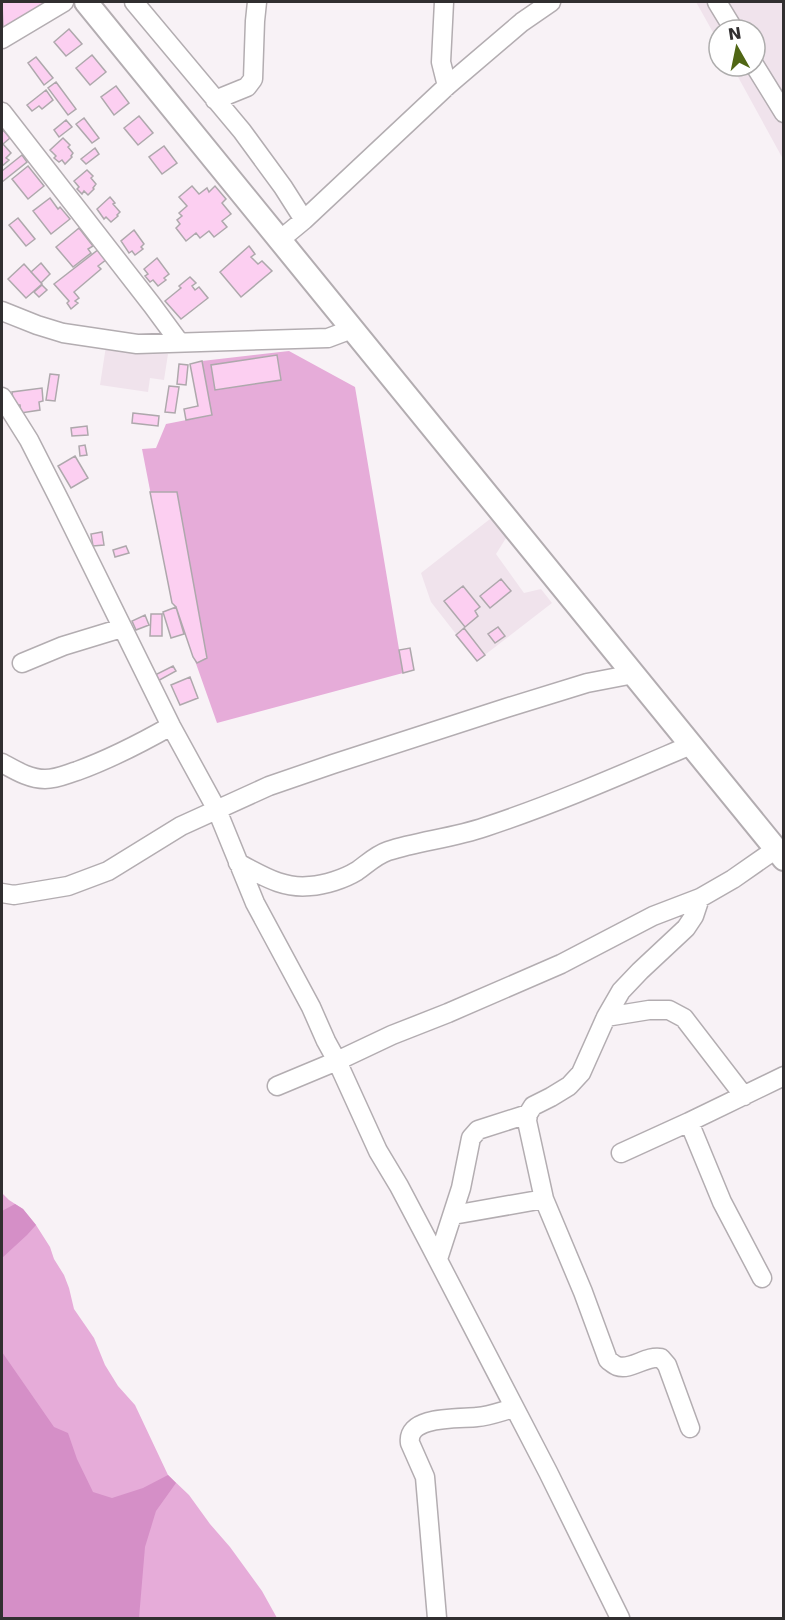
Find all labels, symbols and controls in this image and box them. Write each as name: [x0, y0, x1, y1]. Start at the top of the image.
north arrow: [707, 18, 767, 78]
text: N: [727, 23, 743, 44]

